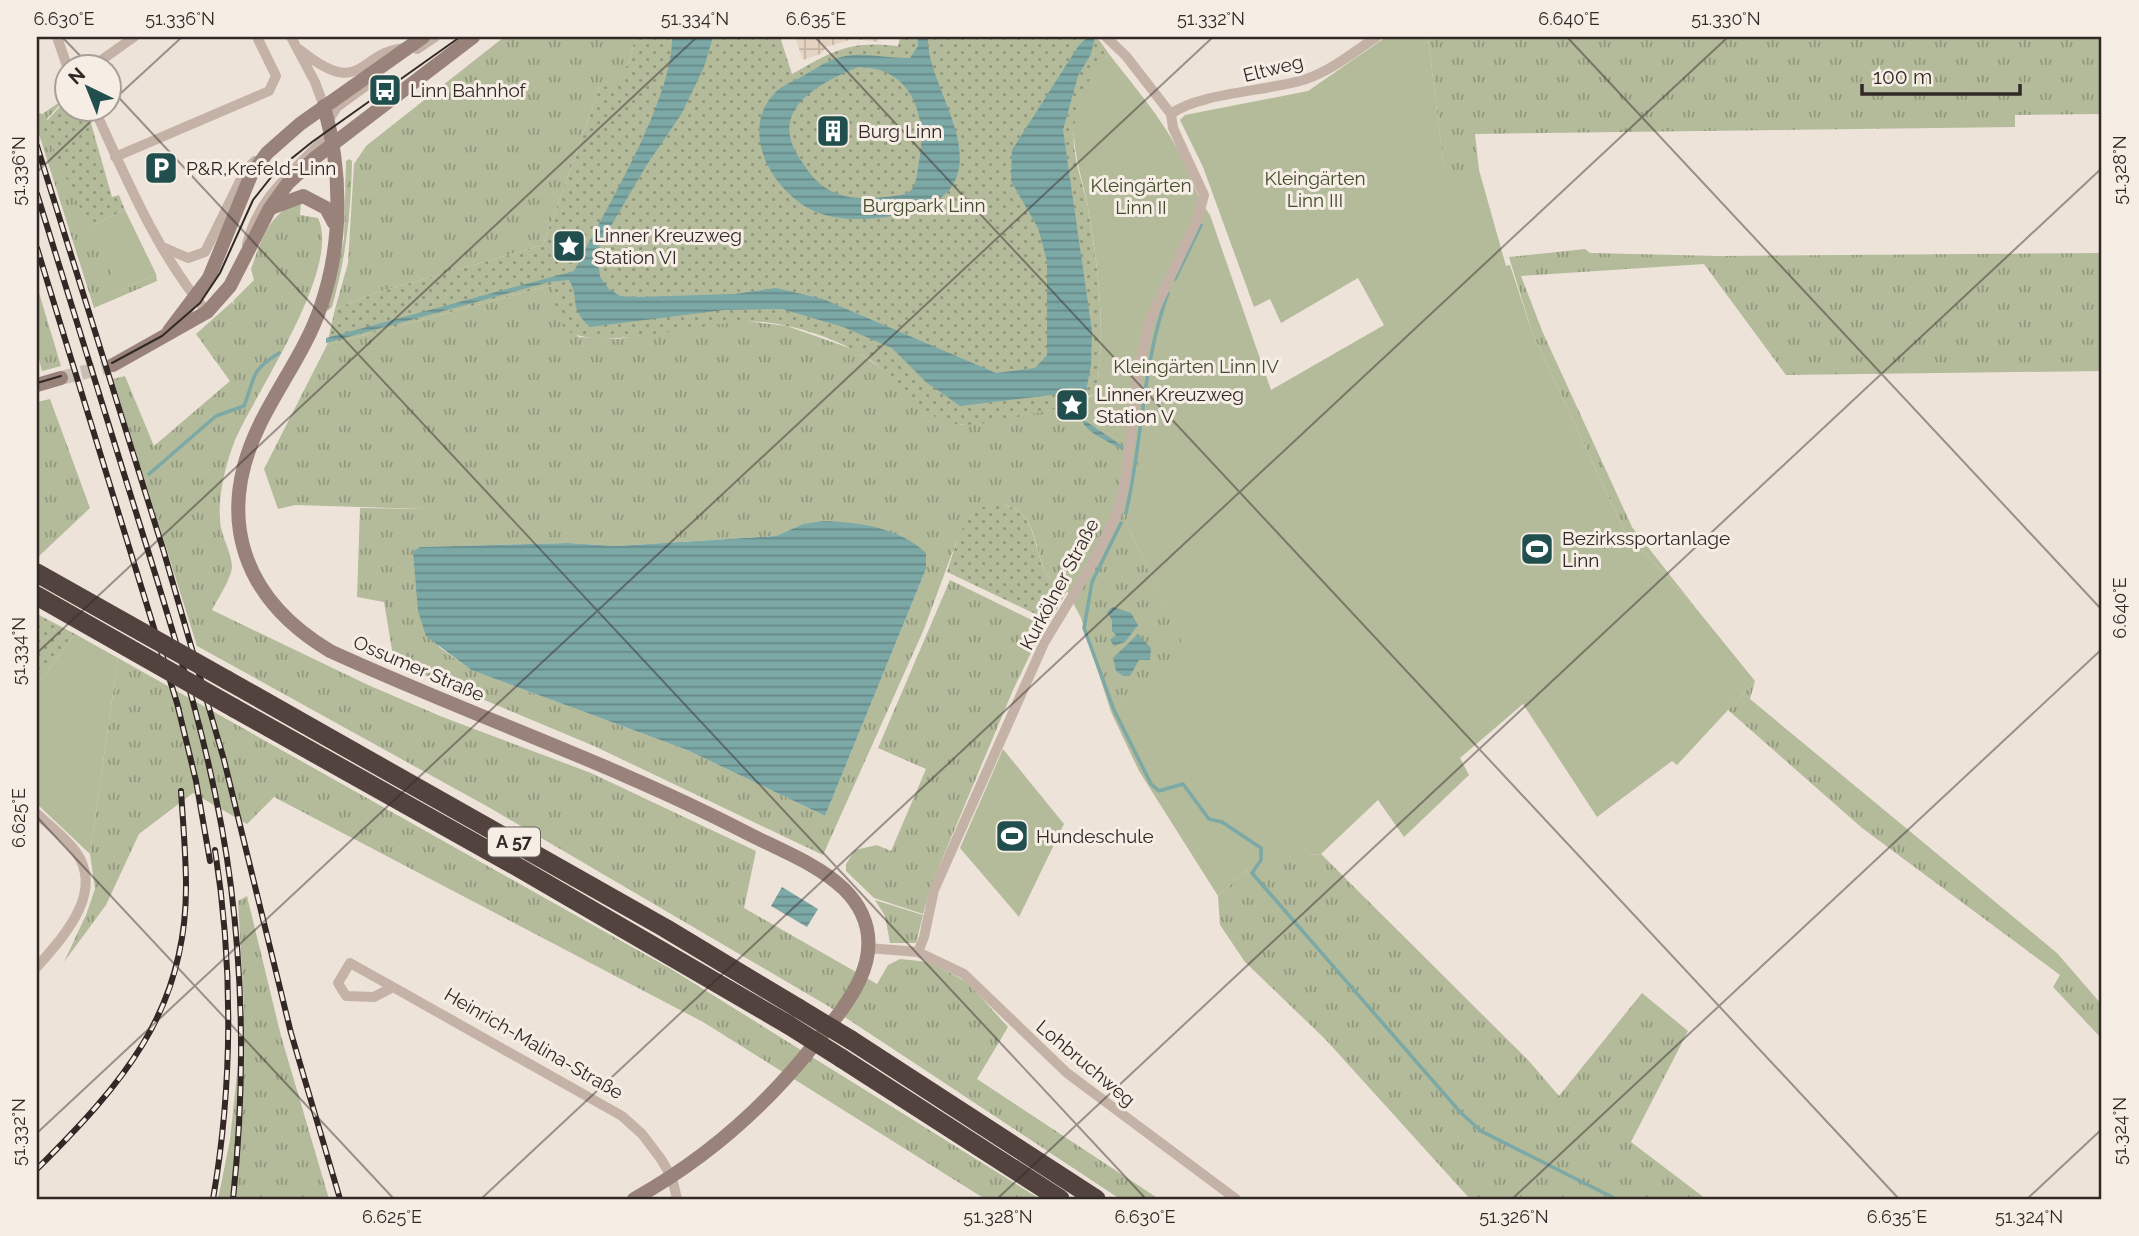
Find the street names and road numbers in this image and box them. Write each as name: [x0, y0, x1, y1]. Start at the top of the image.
street label: Eltweg: [1241, 50, 1305, 86]
street label: Kurkölner Straße: [1015, 515, 1103, 653]
street label: Ossumer Straße: [350, 631, 488, 705]
road number: A 57: [488, 828, 540, 856]
street label: Heinrich-Malina-Straße: [441, 983, 627, 1103]
street label: Lohbruchweg: [1032, 1015, 1140, 1111]

